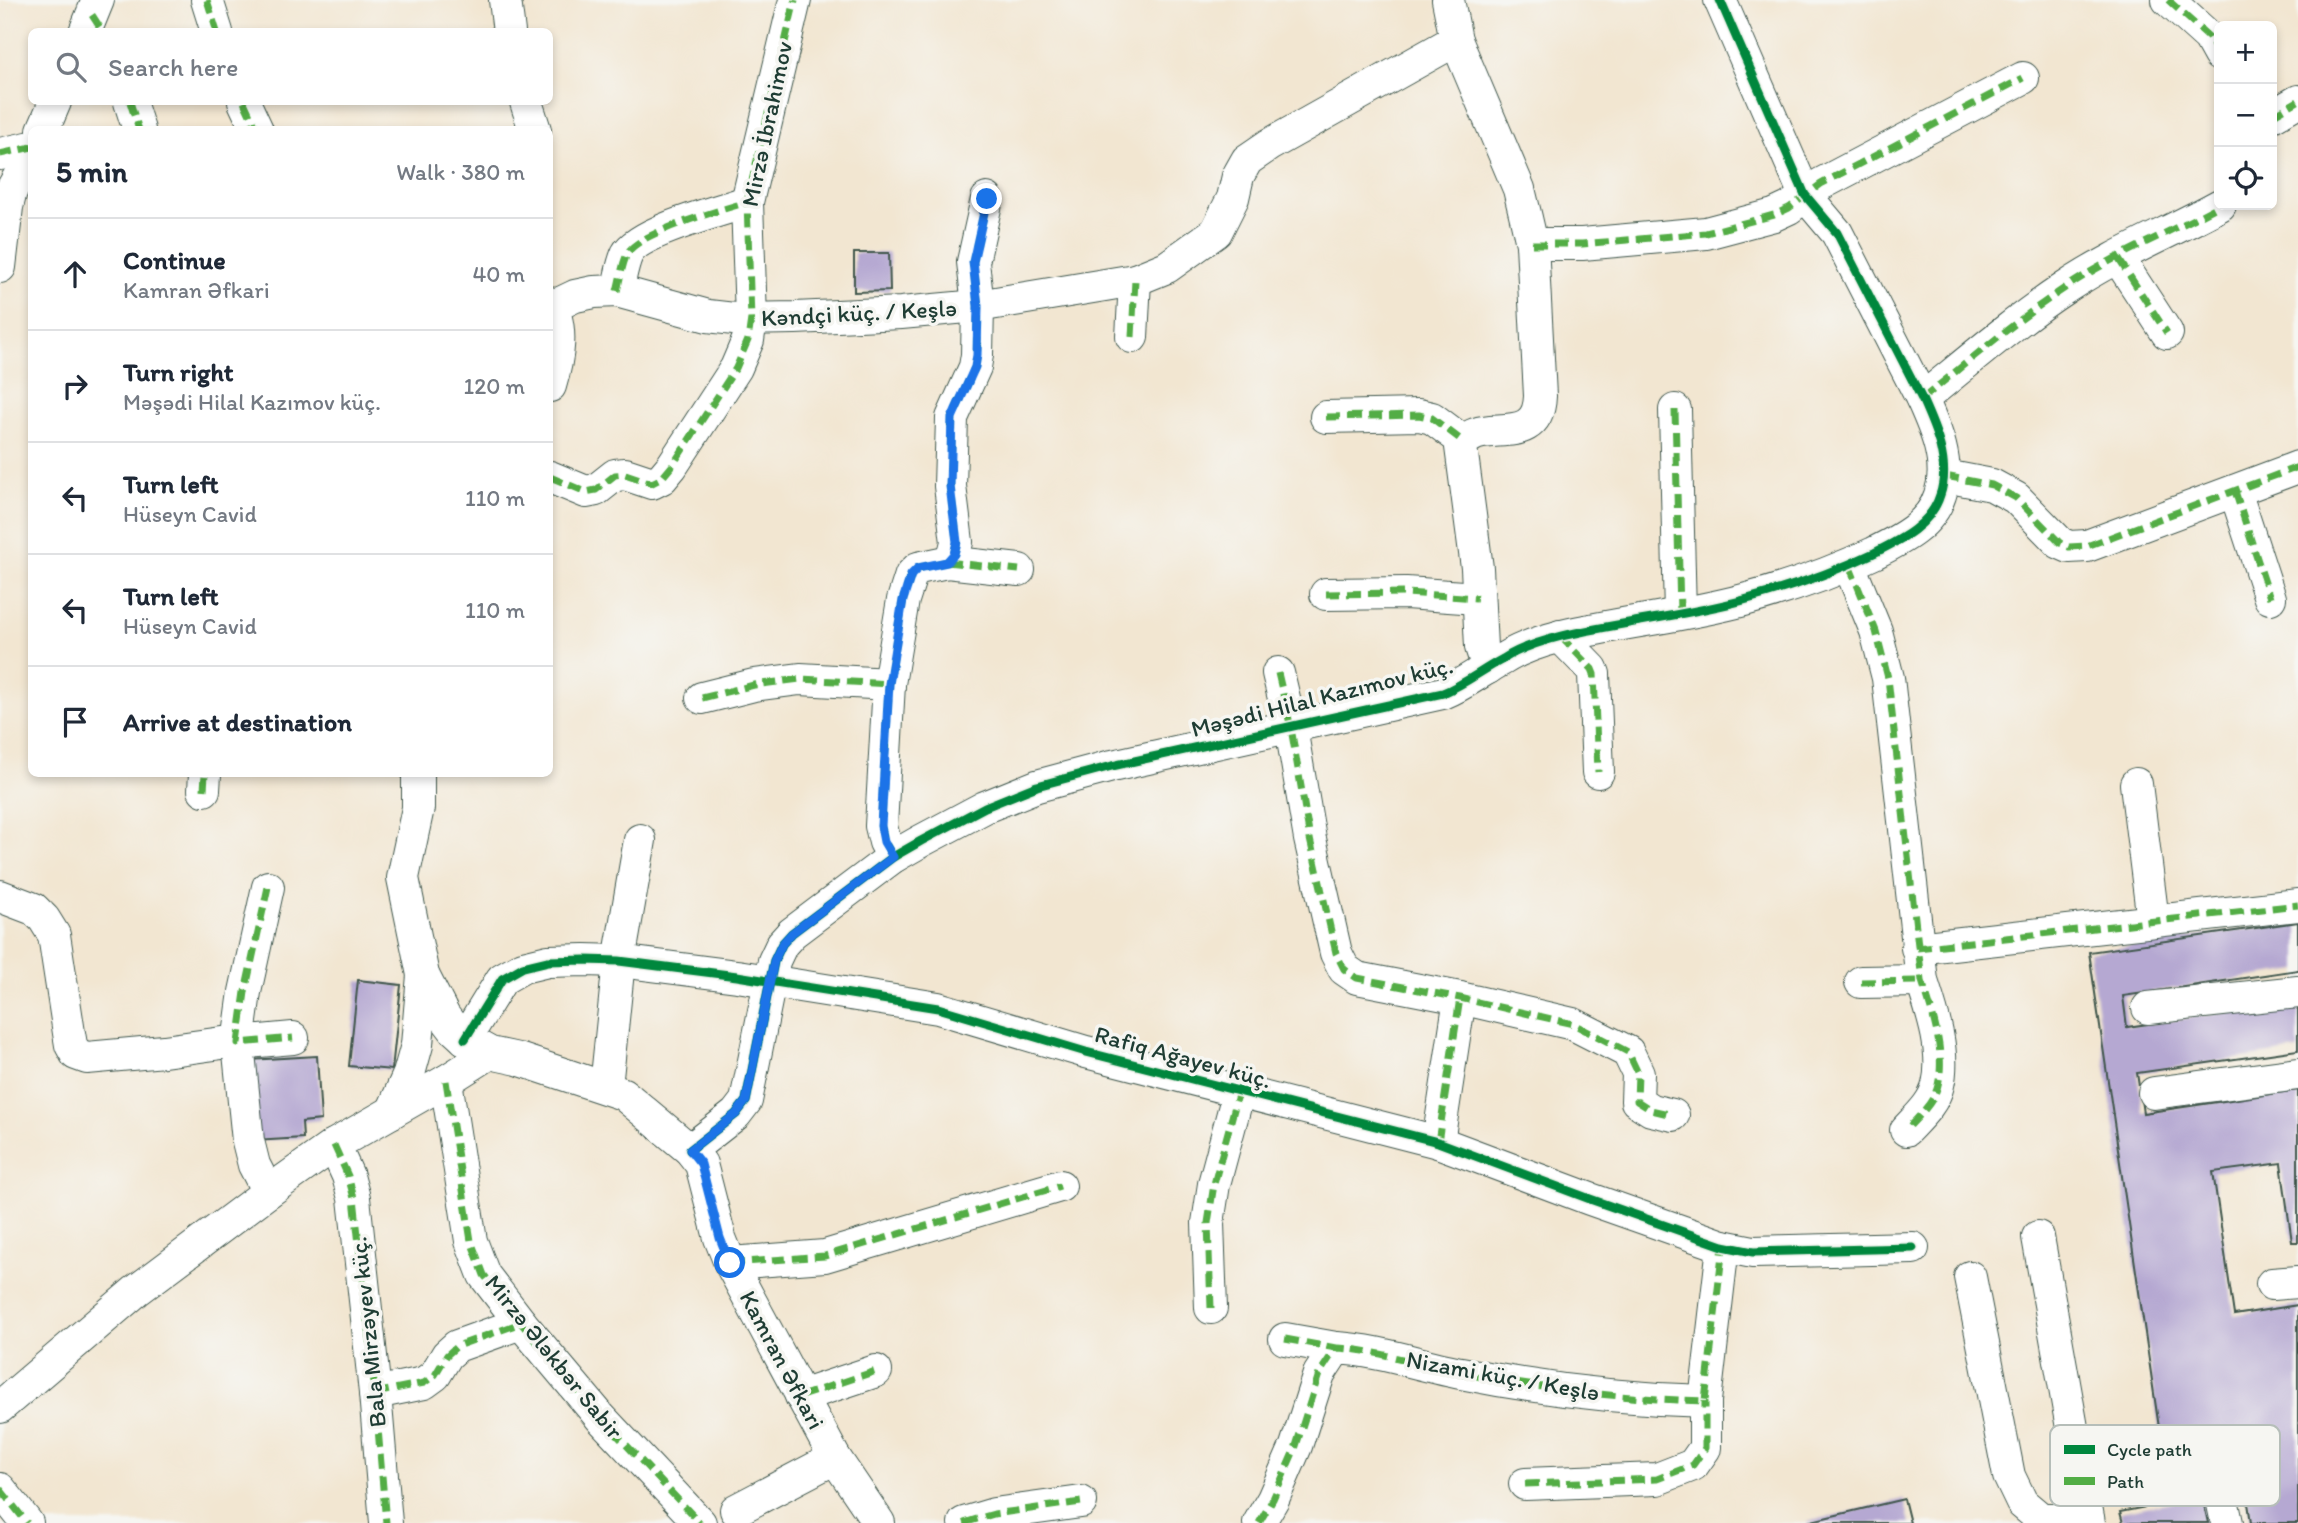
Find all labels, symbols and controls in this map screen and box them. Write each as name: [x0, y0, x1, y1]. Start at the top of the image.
map controls: [2214, 21, 2277, 210]
button: +: [2214, 21, 2277, 84]
search box: [28, 28, 553, 105]
street label: Mirzə İbrahimov: [735, 39, 798, 209]
icon: search: [52, 48, 90, 86]
text: Search here: [108, 51, 238, 83]
button: −: [2214, 84, 2277, 147]
button: locate: [2214, 147, 2277, 210]
text: 5 min: [56, 153, 127, 190]
text: Walk · 380 m: [396, 158, 525, 186]
route end: [971, 183, 1002, 214]
text: Continue: [123, 244, 226, 276]
icon: ahead: [56, 255, 94, 293]
text: 40 m: [472, 260, 525, 288]
text: Kamran Əfkari: [123, 276, 270, 304]
street label: Kəndçi küç. / Keşlə: [760, 293, 958, 332]
text: Turn right: [123, 356, 234, 388]
icon: right: [56, 367, 94, 405]
text: 120 m: [464, 372, 525, 400]
text: Məşədi Hilal Kazımov küç.: [123, 388, 381, 416]
text: Turn left: [123, 468, 219, 500]
icon: left: [56, 479, 94, 517]
text: 110 m: [465, 484, 525, 512]
text: Hüseyn Cavid: [123, 500, 257, 528]
text: Turn left: [123, 580, 219, 612]
icon: left: [56, 591, 94, 629]
text: 110 m: [465, 596, 525, 624]
text: Hüseyn Cavid: [123, 612, 257, 640]
street label: Məşədi Hilal Kazımov küç.: [1188, 650, 1456, 743]
icon: arrive: [56, 703, 94, 741]
text: Arrive at destination: [123, 706, 352, 738]
street label: Rafiq Ağayev küç.: [1092, 1019, 1275, 1094]
street label: Bala Mirzəyev küç.: [343, 1235, 392, 1429]
route start: [714, 1247, 745, 1278]
street label: Mirzə Ələkbər Sabir: [479, 1269, 630, 1445]
street label: Kamran Əfkari: [734, 1285, 831, 1434]
street label: Nizami küç. / Keşlə: [1404, 1344, 1602, 1407]
legend: [2050, 1425, 2280, 1506]
text: Cycle path: [2107, 1438, 2192, 1461]
text: Path: [2107, 1470, 2144, 1493]

